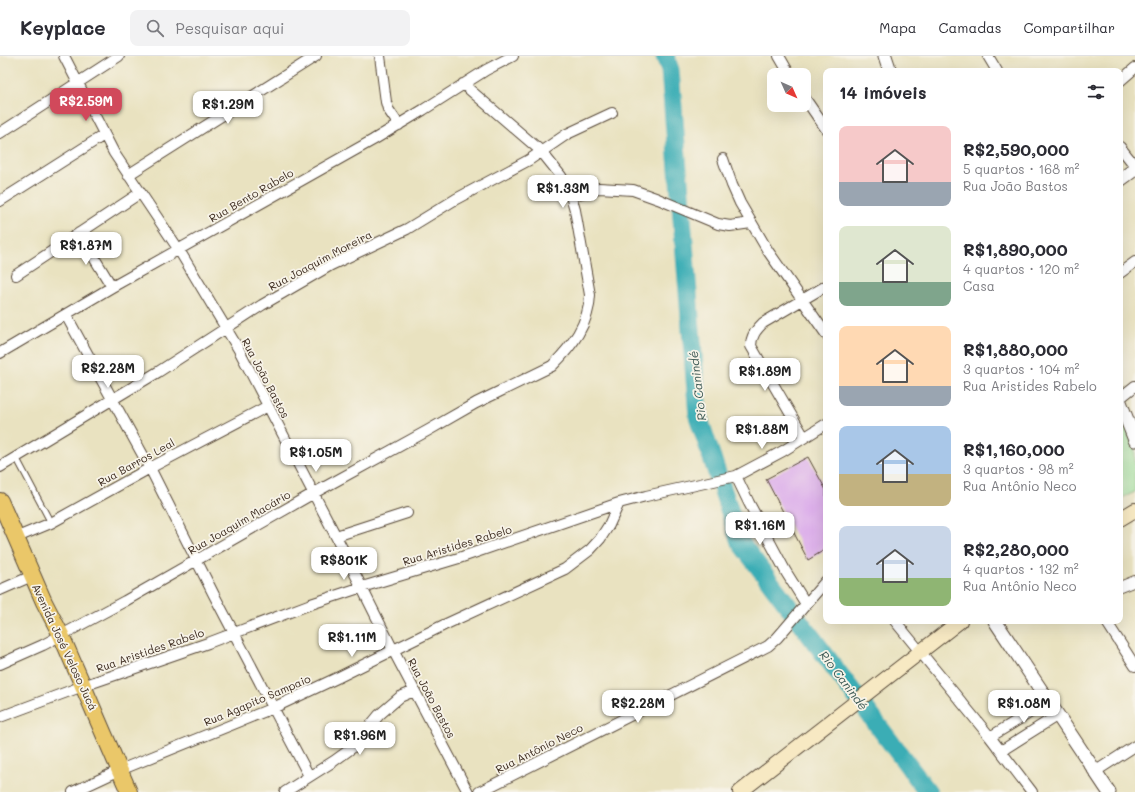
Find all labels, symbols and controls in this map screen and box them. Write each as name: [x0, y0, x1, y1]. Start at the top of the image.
search box: [130, 10, 410, 46]
text: Keyplace: [20, 15, 106, 40]
icon: search: [144, 17, 166, 39]
text: Pesquisar aqui: [176, 18, 284, 38]
text: Mapa: [879, 18, 917, 37]
text: Camadas: [939, 18, 1002, 37]
text: Compartilhar: [1024, 18, 1115, 37]
north arrow: [767, 68, 811, 112]
map controls: [767, 68, 811, 112]
text: 14 imóveis: [839, 81, 927, 103]
icon: filters: [1085, 81, 1107, 103]
pin: R$2.59M: [49, 88, 123, 122]
pin: R$1.29M: [191, 91, 265, 125]
text: R$2.59M: [59, 92, 113, 109]
text: R$1.29M: [202, 95, 254, 112]
text: R$2,590,000: [963, 138, 1069, 160]
icon: home: [871, 142, 919, 190]
text: 5 quartos · 168 m²: [963, 160, 1080, 177]
street label: Rua Bento Rabelo: [206, 165, 296, 225]
pin: R$1.33M: [526, 175, 600, 209]
text: Rua João Bastos: [963, 177, 1068, 194]
text: R$1.33M: [537, 179, 589, 196]
street label: Rua Joaquim Moreira: [266, 226, 374, 294]
pin: R$1.87M: [49, 232, 123, 266]
text: R$1.87M: [60, 236, 112, 253]
text: R$1,890,000: [963, 238, 1068, 260]
icon: home: [871, 242, 919, 290]
text: 4 quartos · 120 m²: [963, 260, 1079, 277]
text: Casa: [963, 277, 995, 294]
street label: Rua João Bastos: [239, 335, 293, 421]
text: R$1,880,000: [963, 338, 1068, 360]
icon: home: [871, 342, 919, 390]
water label: Rio Canindé: [685, 350, 709, 422]
pin: R$2.28M: [71, 355, 145, 389]
pin: R$1.89M: [728, 358, 802, 392]
text: R$2.28M: [81, 359, 135, 376]
text: 3 quartos · 104 m²: [963, 360, 1079, 377]
text: R$1.89M: [738, 362, 792, 379]
text: Rua Aristides Rabelo: [963, 377, 1097, 394]
pin: R$1.88M: [725, 416, 799, 450]
text: R$1.88M: [735, 420, 789, 437]
street label: Rua Barros Leal: [95, 435, 177, 489]
text: R$1,160,000: [963, 438, 1065, 460]
pin: R$1.05M: [279, 439, 353, 473]
icon: home: [871, 442, 919, 490]
text: R$1.05M: [289, 443, 343, 460]
text: 3 quartos · 98 m²: [963, 460, 1074, 477]
text: Rua Antônio Neco: [963, 477, 1076, 494]
street label: Rua Joaquim Macário: [185, 486, 293, 557]
pin: R$1.16M: [723, 512, 797, 546]
text: R$1.16M: [735, 516, 785, 533]
street label: Rua Aristides Rabelo: [401, 521, 514, 569]
text: R$2,280,000: [963, 538, 1069, 560]
icon: home: [871, 542, 919, 590]
pin: R$801K: [311, 547, 377, 581]
text: R$801K: [320, 551, 368, 568]
text: 4 quartos · 132 m²: [963, 560, 1079, 577]
text: Rua Antônio Neco: [963, 577, 1076, 594]
street label: Avenida José Veloso Jucá: [29, 581, 101, 713]
street label: Rua Aristides Rabelo: [94, 624, 206, 676]
pin: R$1.11M: [315, 624, 389, 658]
text: R$1.11M: [328, 628, 376, 645]
water label: Rio Canindé: [816, 647, 872, 713]
street label: Rua João Bastos: [405, 655, 459, 741]
street label: Rua Agapito Sampaio: [201, 671, 313, 729]
pin: R$2.28M: [601, 690, 675, 724]
pin: R$1.08M: [987, 690, 1061, 724]
text: R$2.28M: [611, 694, 665, 711]
text: R$1.08M: [997, 694, 1051, 711]
street label: Rua Antônio Neco: [493, 719, 586, 776]
pin: R$1.96M: [323, 722, 397, 756]
text: R$1.96M: [334, 726, 387, 743]

